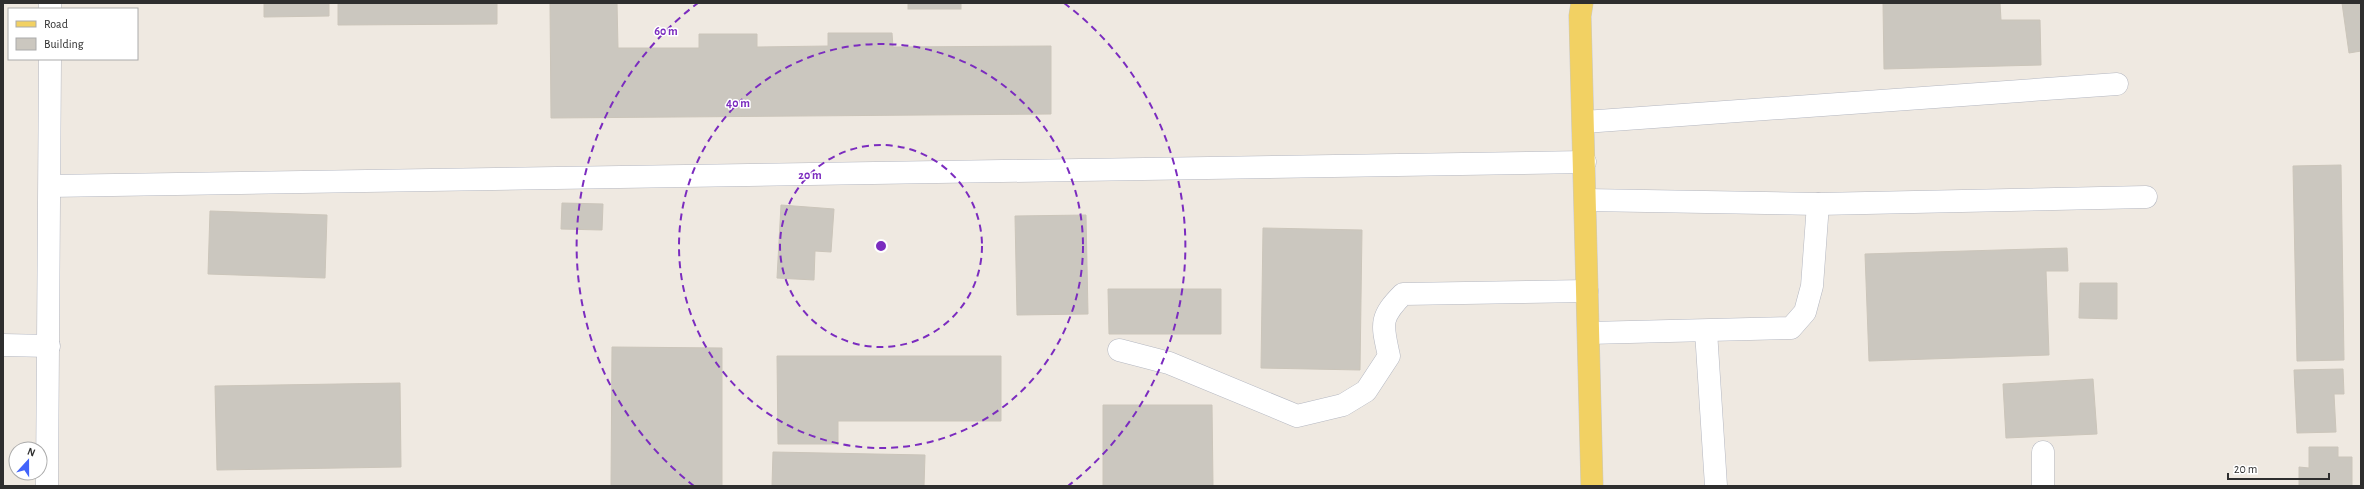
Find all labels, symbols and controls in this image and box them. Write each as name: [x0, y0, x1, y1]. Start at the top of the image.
legend: [8, 8, 138, 60]
text: Road: [44, 18, 68, 30]
text: 60 m: [654, 25, 678, 37]
text: Building: [44, 38, 84, 50]
text: 40 m: [726, 97, 750, 109]
text: 20 m: [798, 169, 822, 181]
centre of rings: [874, 239, 888, 253]
north arrow: [8, 441, 48, 481]
text: N: [26, 446, 37, 459]
scale bar: [2228, 455, 2329, 481]
text: 20 m: [2234, 463, 2257, 475]

